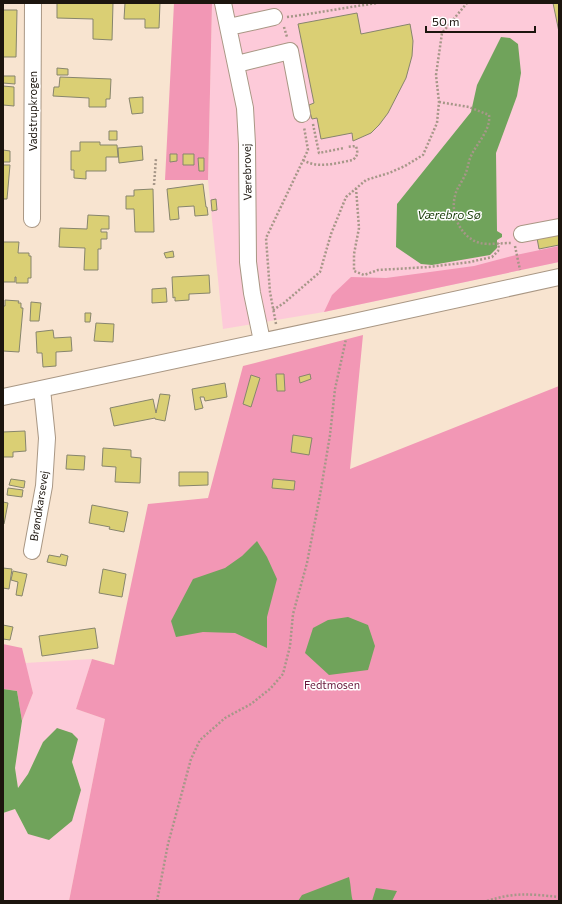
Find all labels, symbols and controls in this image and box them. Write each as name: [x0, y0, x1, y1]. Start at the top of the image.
scale bar: [426, 8, 535, 34]
text: 50 m: [432, 14, 460, 28]
street label: Vadstrupkrogen: [26, 71, 39, 151]
street label: Værebrovej: [239, 143, 253, 201]
water label: Værebro Sø: [417, 207, 481, 221]
street label: Brøndkarsevej: [27, 470, 51, 542]
park label: Fedtmosen: [304, 678, 360, 691]

